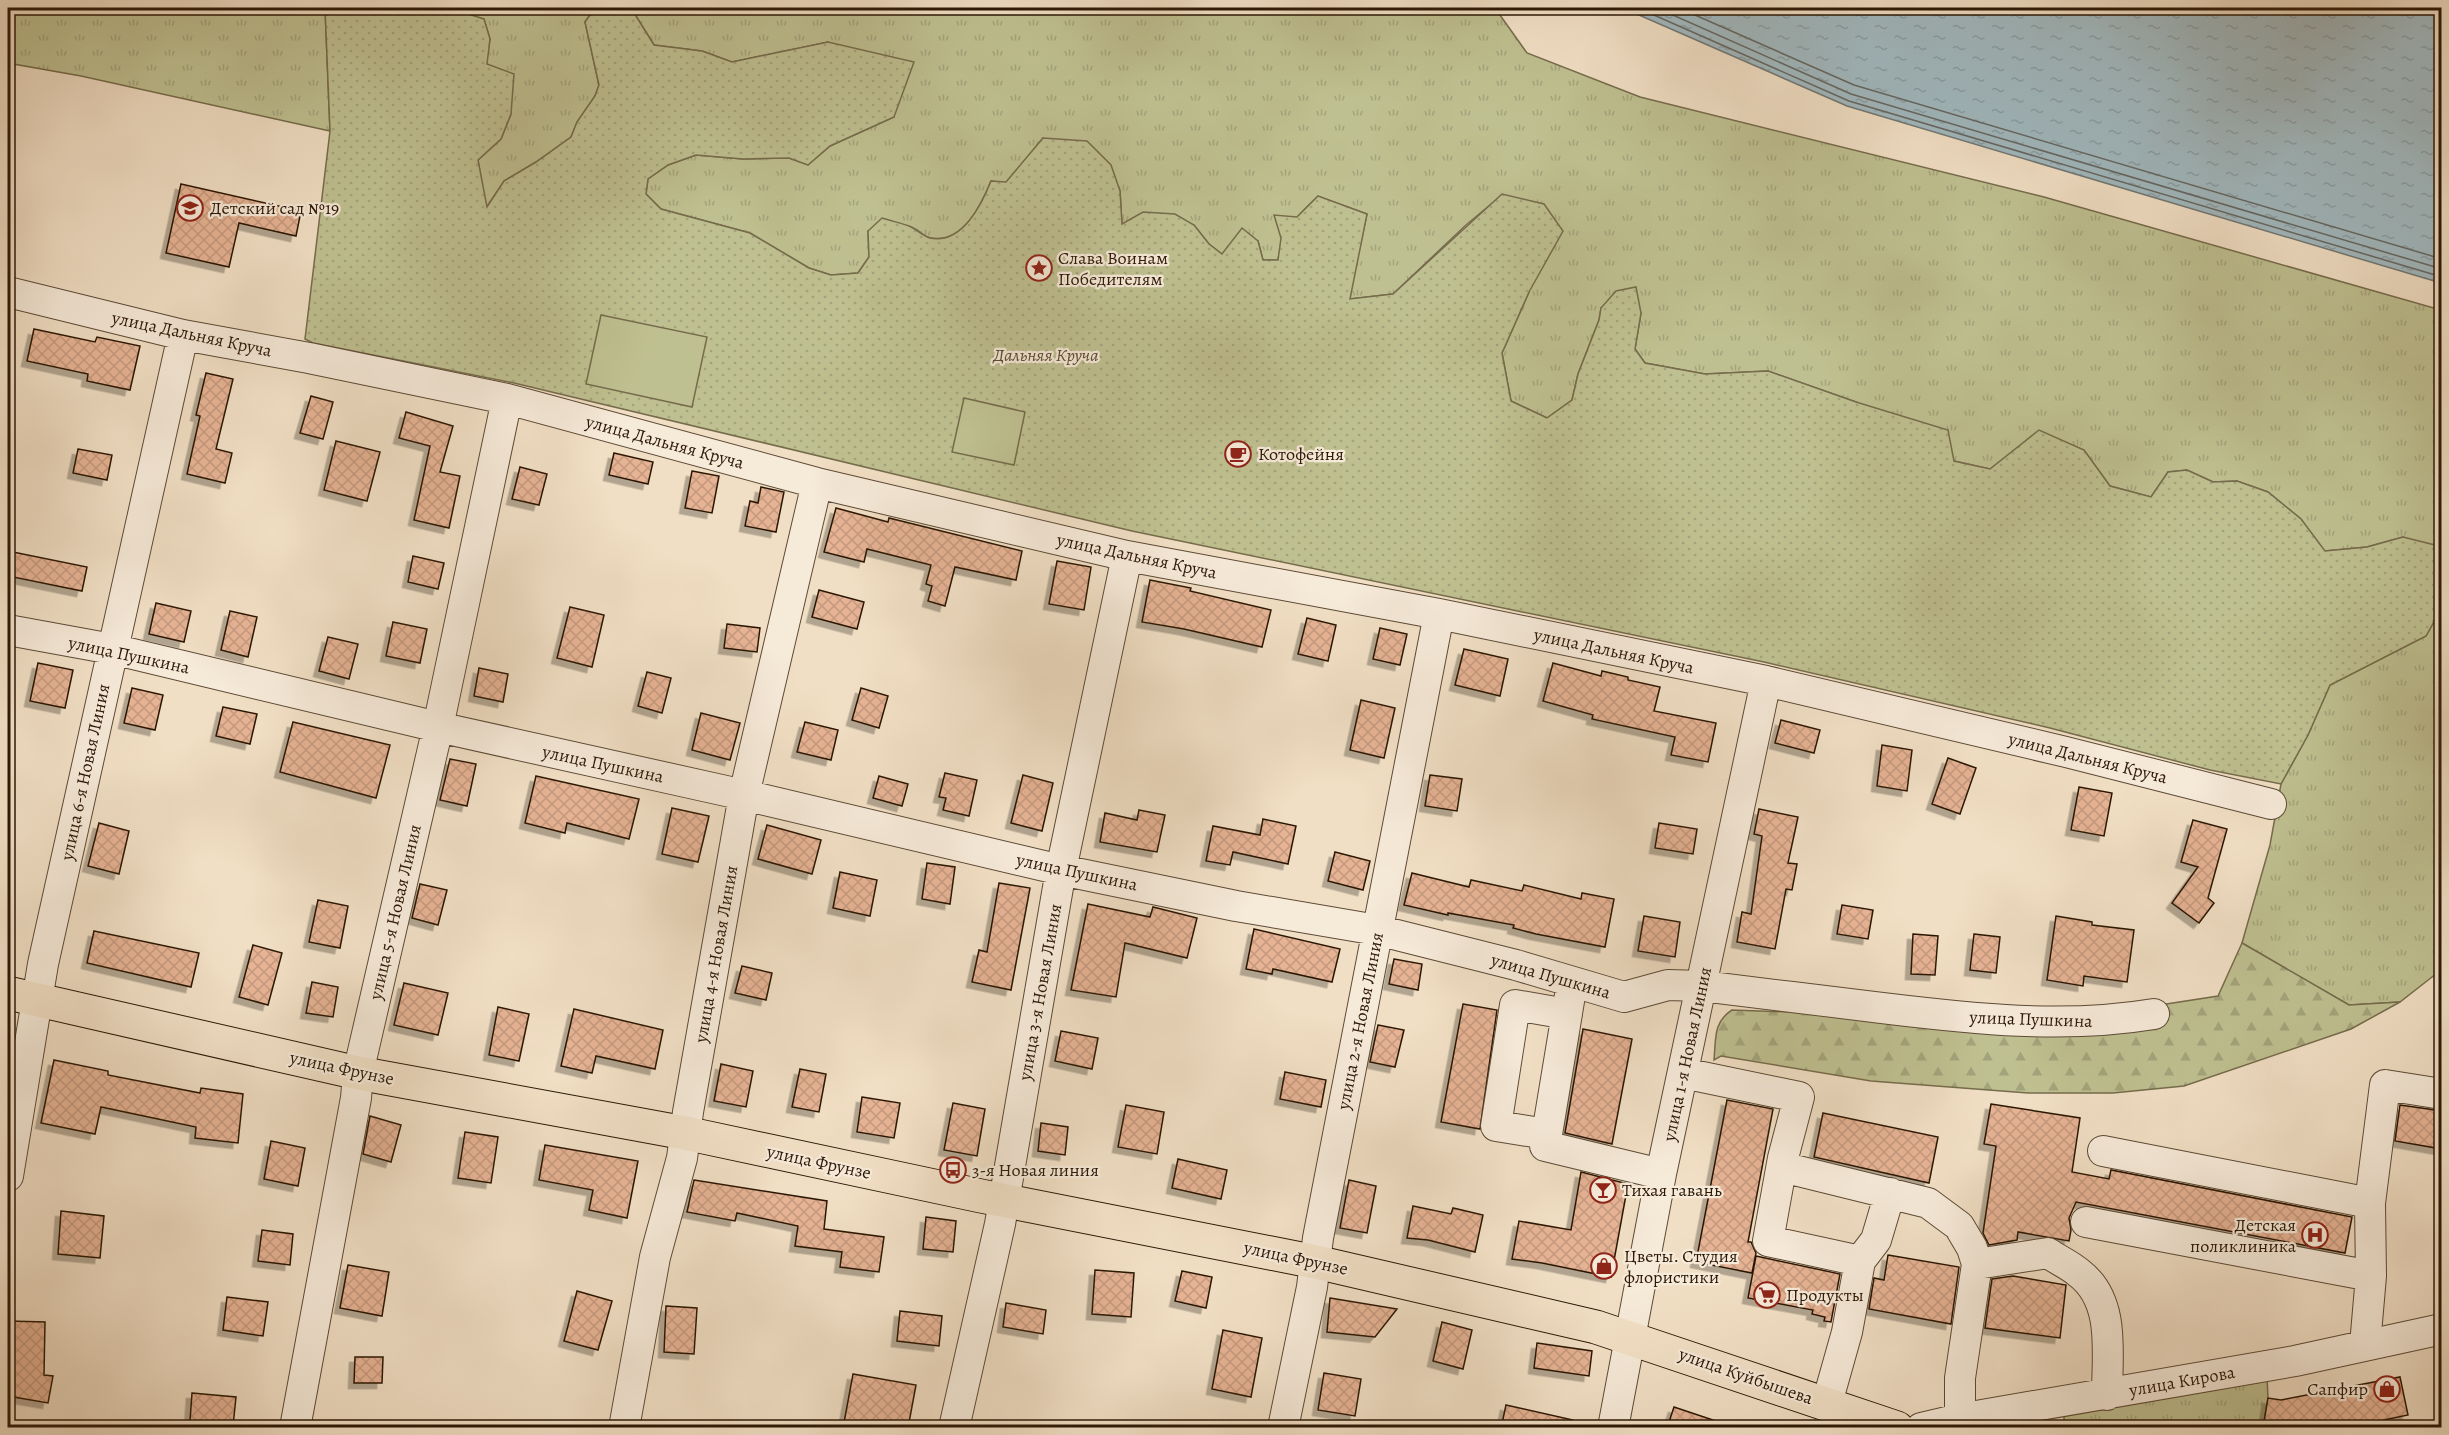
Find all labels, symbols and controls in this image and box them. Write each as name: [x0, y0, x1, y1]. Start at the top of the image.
school or university icon: Детский сад №19: [175, 193, 205, 223]
place label: Детский сад №19: [210, 196, 339, 220]
place label: Слава Воинам Победителям: [1058, 246, 1168, 291]
place icon: Слава Воинам Победителям: [1024, 253, 1054, 283]
street label: улица Дальняя Круча: [109, 305, 275, 363]
park label: Дальняя Круча: [991, 343, 1099, 367]
street label: улица Дальняя Круча: [582, 409, 747, 475]
cafe icon: Котофейня: [1223, 439, 1253, 469]
place label: Котофейня: [1258, 442, 1344, 466]
street label: улица Дальняя Круча: [1054, 527, 1220, 585]
street label: улица Дальняя Круча: [1531, 622, 1697, 680]
street label: улица Пушкина: [65, 630, 192, 680]
street label: улица 6-я Новая Линия: [54, 682, 115, 863]
street label: улица Дальняя Круча: [2005, 726, 2171, 790]
street label: улица Пушкина: [539, 739, 666, 789]
street label: улица 5-я Новая Линия: [363, 822, 427, 1003]
street label: улица Пушкина: [1013, 847, 1140, 897]
street label: улица 4-я Новая Линия: [688, 863, 743, 1046]
street label: улица 3-я Новая Линия: [1012, 902, 1067, 1083]
street label: улица 2-я Новая Линия: [1331, 930, 1389, 1113]
street label: улица Пушкина: [1487, 947, 1614, 1005]
street label: улица 1-я Новая Линия: [1657, 965, 1717, 1144]
street label: улица Пушкина: [1968, 1005, 2094, 1033]
street label: улица Фрунзе: [287, 1045, 396, 1091]
street label: улица Фрунзе: [764, 1139, 873, 1185]
bus stop icon: 3-я Новая линия: [938, 1155, 968, 1185]
place label: 3-я Новая линия: [972, 1158, 1099, 1182]
bar icon: Тихая гавань: [1588, 1175, 1618, 1205]
place label: Тихая гавань: [1622, 1178, 1722, 1202]
place label: Детская поликлиника: [2190, 1213, 2297, 1258]
hospital icon: Детская поликлиника: [2300, 1220, 2330, 1250]
street label: улица Фрунзе: [1241, 1235, 1350, 1281]
place label: Цветы. Студия флористики: [1624, 1244, 1738, 1289]
shop icon: Цветы. Студия флористики: [1589, 1251, 1619, 1281]
supermarket icon: Продукты: [1752, 1280, 1782, 1310]
place label: Продукты: [1786, 1283, 1864, 1307]
street label: улица Куйбышева: [1675, 1341, 1817, 1410]
street label: улица Кирова: [2126, 1360, 2237, 1402]
shop icon: Сапфир: [2372, 1374, 2402, 1404]
place label: Сапфир: [2307, 1377, 2368, 1401]

